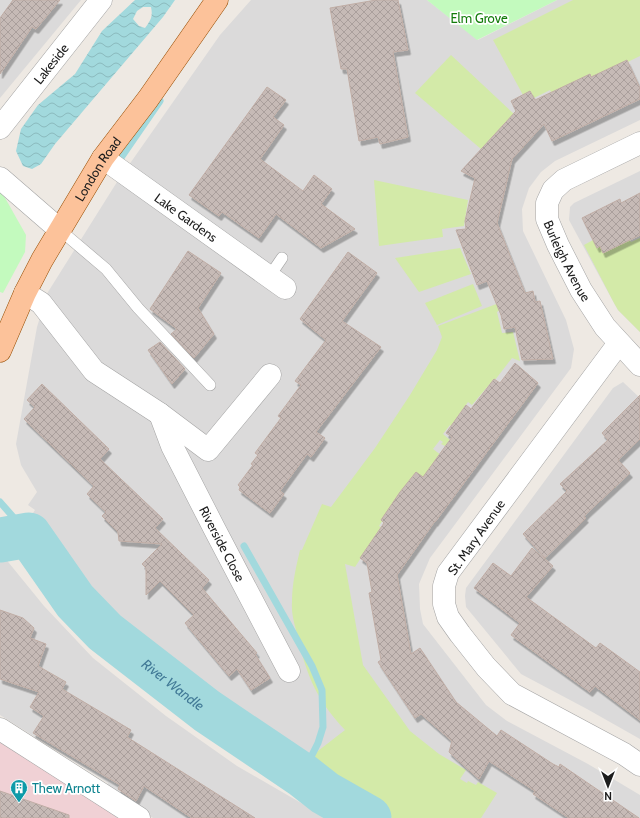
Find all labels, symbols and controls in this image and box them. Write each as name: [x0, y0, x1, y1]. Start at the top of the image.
park label: Elm Grove: [450, 10, 508, 26]
street label: Lakeside: [30, 40, 72, 87]
street label: London Road: [71, 134, 124, 204]
street label: Lake Gardens: [151, 189, 221, 245]
street label: Burleigh Avenue: [540, 218, 594, 305]
street label: St. Mary Avenue: [444, 496, 508, 578]
street label: Riverside Close: [196, 503, 249, 584]
water label: River Wandle: [138, 655, 208, 715]
north arrow: [588, 766, 628, 806]
building icon: Thew Arnott: [9, 778, 29, 803]
place label: Thew Arnott: [32, 780, 101, 796]
text: N: [604, 789, 612, 803]

